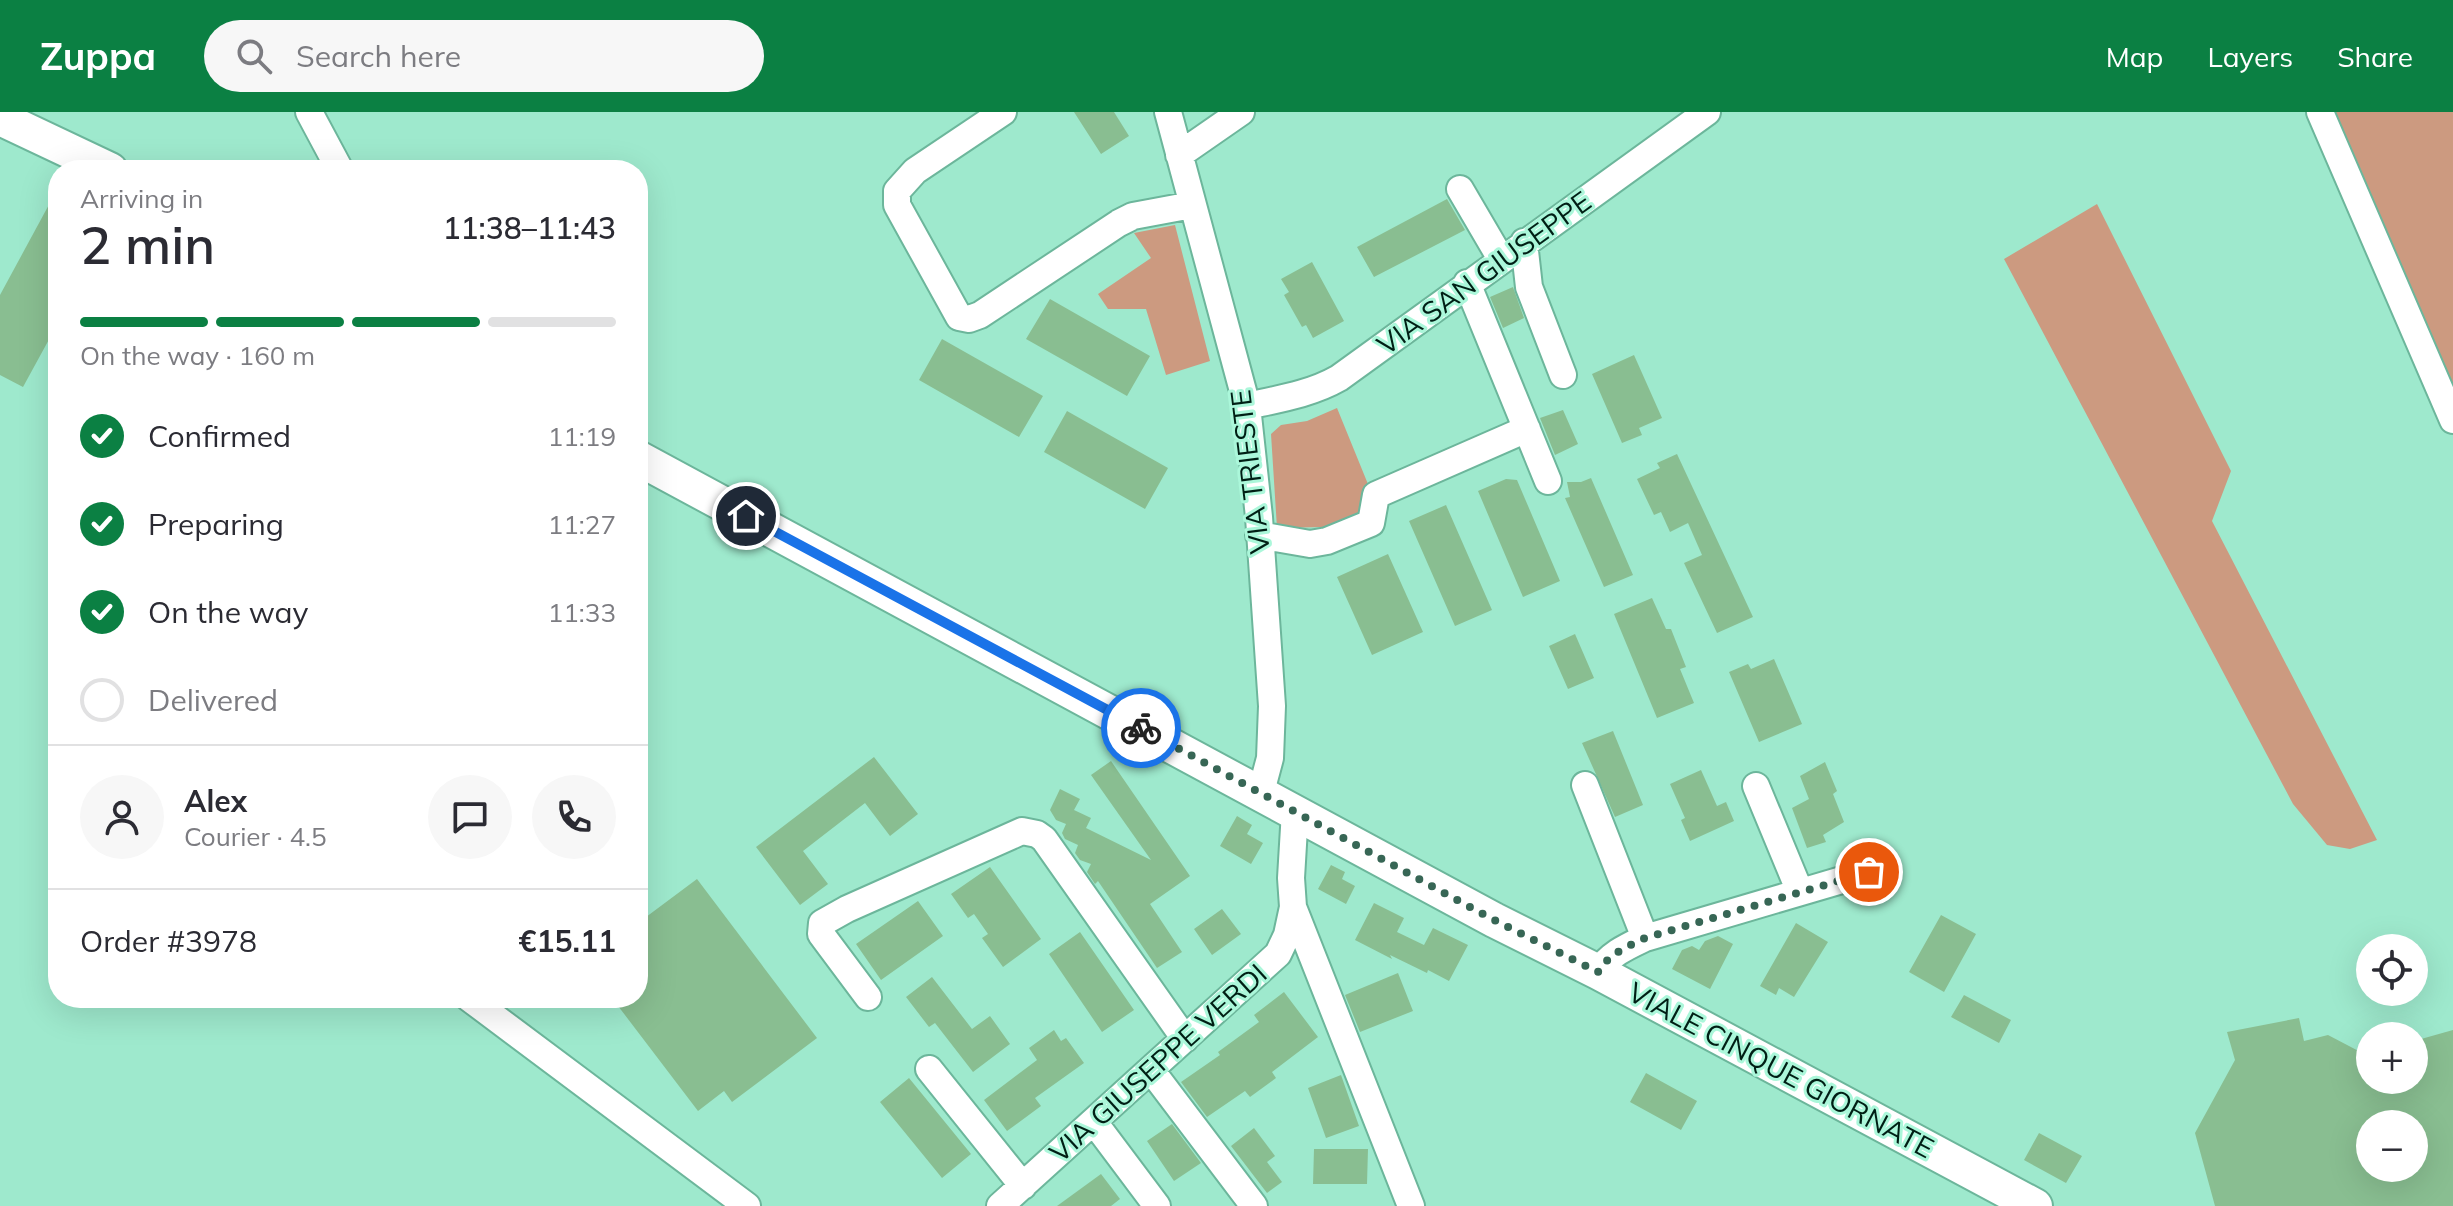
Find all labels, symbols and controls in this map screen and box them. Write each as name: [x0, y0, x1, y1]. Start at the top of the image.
search box: [204, 20, 764, 92]
text: Zuppa: [40, 32, 156, 80]
icon: search: [232, 34, 276, 78]
text: Search here: [296, 37, 461, 75]
text: Map: [2106, 39, 2163, 74]
text: Layers: [2207, 39, 2293, 74]
text: Share: [2337, 39, 2413, 74]
text: Arriving in: [80, 182, 203, 215]
street label: VIA SAN GIUSEPPE: [1370, 183, 1597, 362]
text: 11:38–11:43: [443, 209, 616, 247]
text: 2 min: [80, 212, 215, 277]
text: On the way · 160 m: [80, 339, 315, 372]
street label: VIA TRIESTE: [1222, 388, 1277, 556]
icon: check: [80, 414, 124, 458]
text: Confirmed: [148, 417, 291, 455]
text: 11:19: [548, 420, 616, 453]
pin: [712, 482, 780, 550]
icon: home: [724, 494, 768, 538]
icon: check: [80, 502, 124, 546]
text: Preparing: [148, 505, 284, 543]
text: 11:27: [548, 508, 616, 541]
icon: check: [80, 590, 124, 634]
text: On the way: [148, 593, 308, 631]
text: 11:33: [548, 596, 616, 629]
text: Delivered: [148, 681, 278, 719]
courier: [1101, 688, 1181, 768]
icon: bike: [1119, 706, 1163, 750]
button: person: [80, 775, 164, 859]
button: chat: [428, 775, 512, 859]
button: phone: [532, 775, 616, 859]
text: Alex: [184, 782, 247, 820]
text: Courier · 4.5: [184, 820, 327, 853]
pin: [1835, 838, 1903, 906]
icon: bag: [1847, 850, 1891, 894]
text: Order #3978: [80, 922, 257, 960]
text: €15.11: [519, 922, 616, 960]
map controls: [2356, 934, 2428, 1182]
button: locate: [2356, 934, 2428, 1006]
street label: VIA GIUSEPPE VERDI: [1042, 956, 1274, 1169]
street label: VIALE CINQUE GIORNATE: [1622, 974, 1940, 1165]
button: +: [2356, 1022, 2428, 1094]
button: −: [2356, 1110, 2428, 1182]

